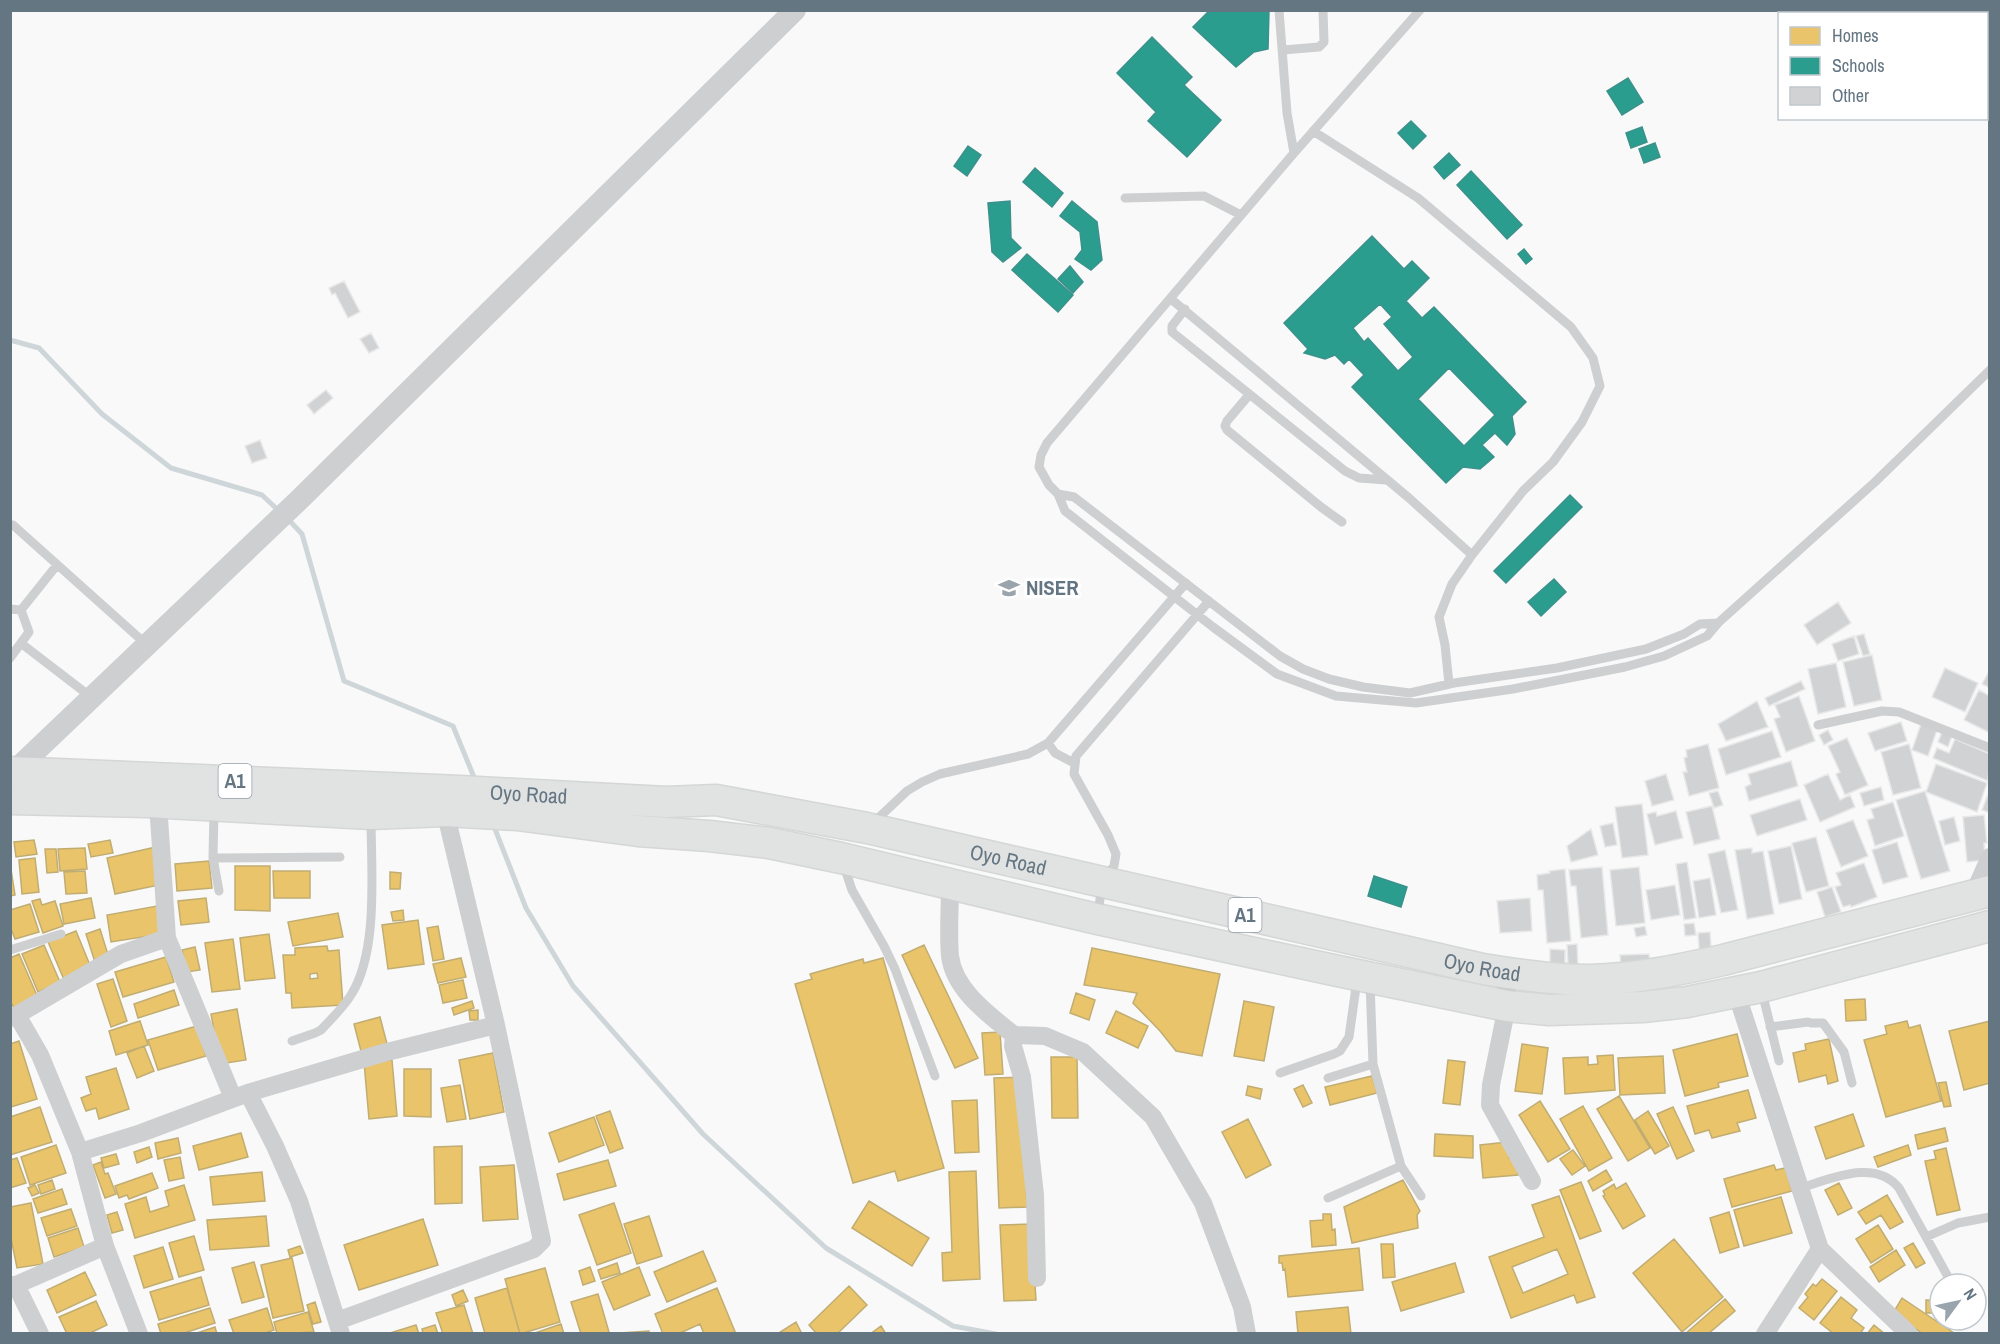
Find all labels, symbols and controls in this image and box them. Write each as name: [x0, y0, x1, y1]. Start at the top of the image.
legend: [1778, 12, 1988, 120]
text: Homes: [1832, 23, 1879, 48]
text: Schools: [1832, 53, 1885, 78]
text: Other: [1832, 83, 1869, 108]
place label: NISER: [1026, 573, 1079, 602]
school or university icon: NISER: [997, 576, 1021, 600]
road number: A1: [218, 764, 252, 798]
street label: Oyo Road: [489, 778, 568, 811]
street label: Oyo Road: [967, 837, 1049, 883]
road number: A1: [1228, 898, 1262, 932]
street label: Oyo Road: [1441, 945, 1522, 989]
north arrow: [1928, 1272, 1988, 1332]
text: N: [1959, 1284, 1982, 1304]

